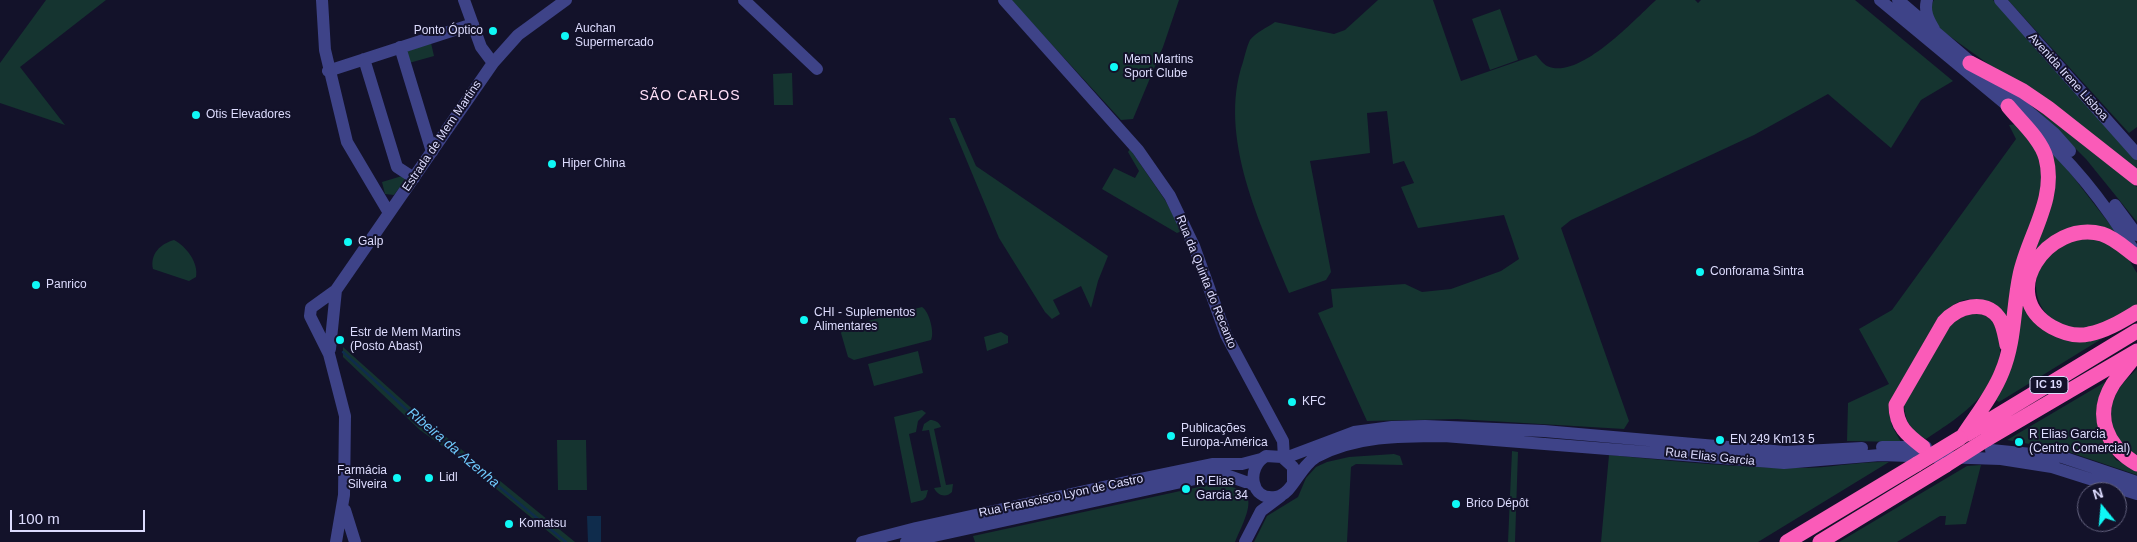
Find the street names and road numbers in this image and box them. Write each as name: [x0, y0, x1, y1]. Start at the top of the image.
street label: Avenida Irene Lisboa: [2025, 30, 2111, 124]
street label: Estrada de Mem Martins: [399, 78, 485, 194]
street label: Rua da Quinta do Recanto: [1173, 213, 1239, 351]
road number: IC 19: [2030, 376, 2068, 394]
street label: Rua Elias Garcia: [1664, 445, 1756, 469]
street label: Rua Franscisco Lyon de Castro: [978, 472, 1144, 520]

